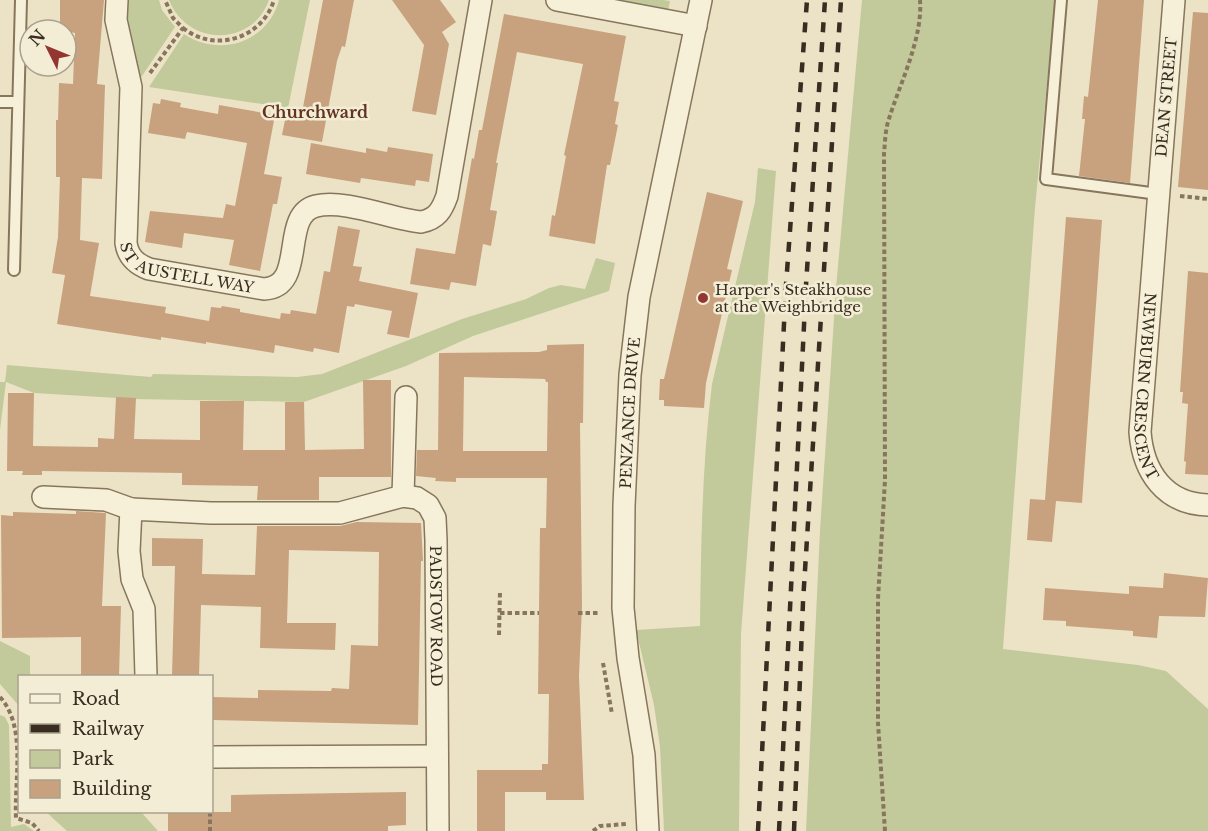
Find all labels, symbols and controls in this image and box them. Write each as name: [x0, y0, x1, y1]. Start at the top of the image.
north arrow: [18, 18, 78, 78]
text: N: [25, 25, 49, 50]
street label: DEAN STREET: [1151, 36, 1181, 158]
district label: Churchward: [262, 102, 368, 122]
street label: ST AUSTELL WAY: [116, 240, 257, 297]
place label: Harper's Steakhouse at the Weighbridge: [715, 280, 871, 316]
marker: Harper's Steakhouse at the Weighbridge: [696, 291, 710, 305]
street label: NEWBURN CRESCENT: [1130, 292, 1163, 483]
street label: PENZANCE DRIVE: [615, 336, 644, 489]
street label: PADSTOW ROAD: [427, 546, 447, 687]
legend: [18, 675, 213, 813]
text: Road: [72, 688, 120, 710]
text: Railway: [72, 718, 145, 740]
text: Park: [72, 748, 114, 770]
text: Building: [72, 778, 151, 800]

